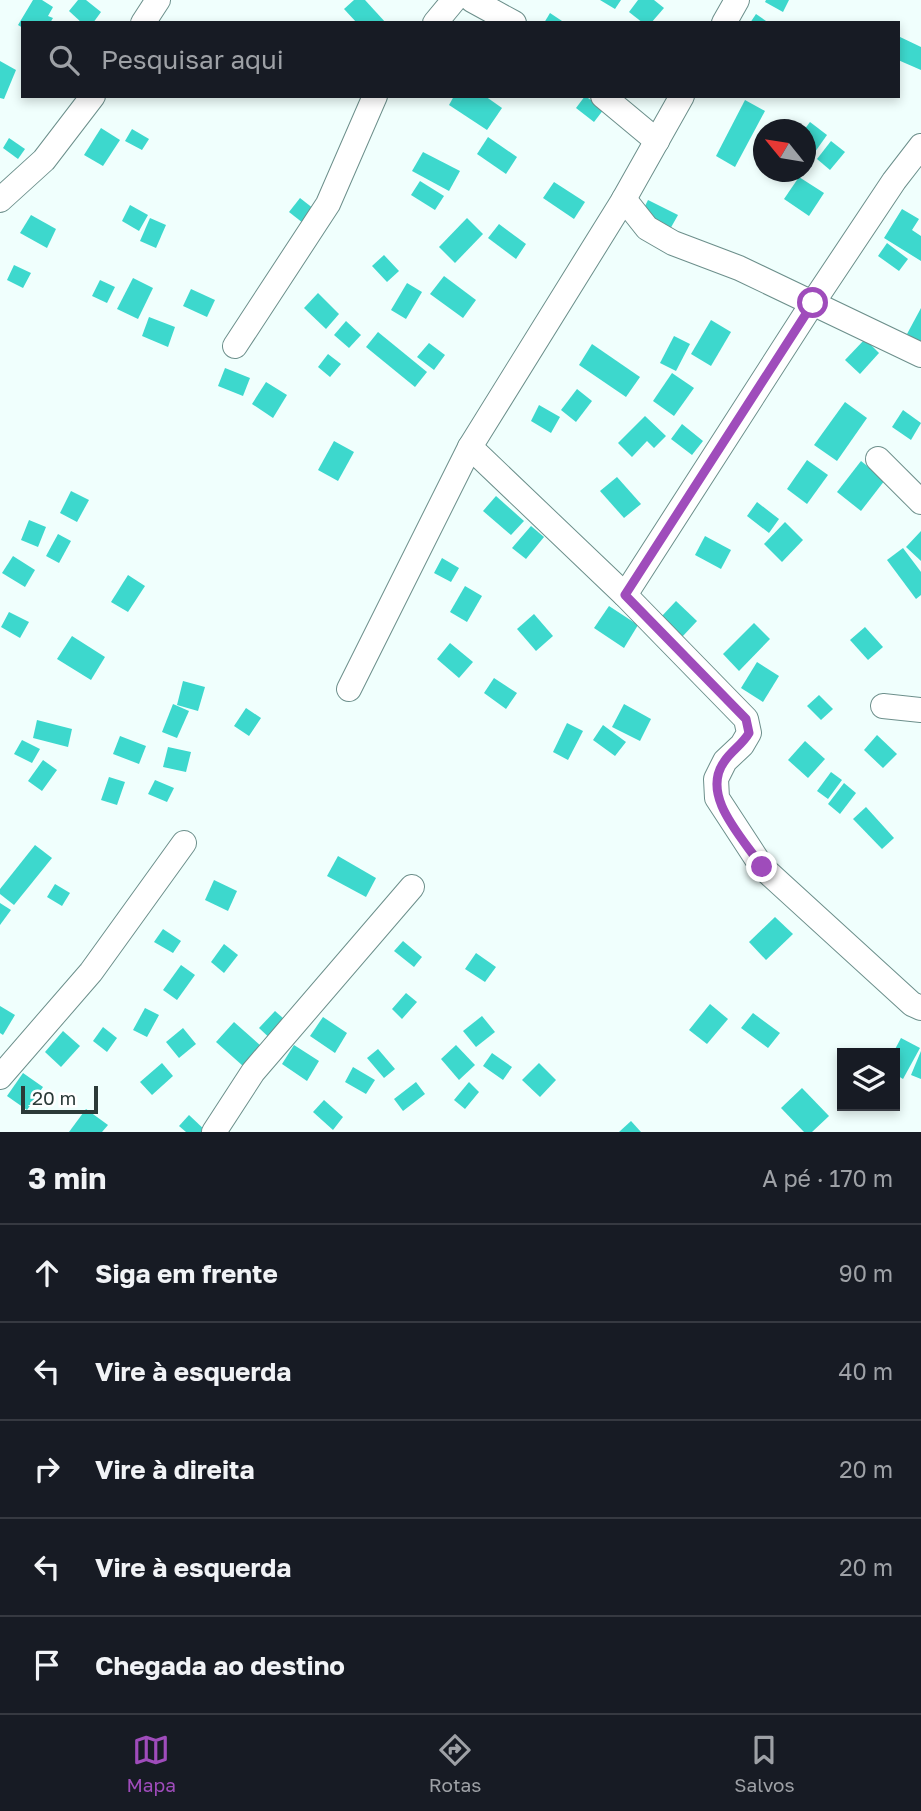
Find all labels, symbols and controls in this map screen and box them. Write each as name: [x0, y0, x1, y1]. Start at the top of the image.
search box: [21, 21, 900, 98]
icon: search: [45, 41, 83, 79]
text: Pesquisar aqui: [101, 44, 284, 75]
north arrow: [753, 119, 816, 182]
route start: [797, 287, 828, 318]
route end: [746, 851, 777, 882]
map controls: [837, 1048, 900, 1111]
button: layers: [837, 1048, 900, 1111]
scale bar: [21, 1083, 98, 1115]
text: 20 m: [32, 1086, 76, 1109]
text: 3 min: [28, 1160, 106, 1196]
text: A pé · 170 m: [762, 1164, 893, 1192]
icon: ahead: [28, 1254, 66, 1292]
text: Siga em frente: [95, 1258, 278, 1289]
text: 90 m: [839, 1259, 893, 1287]
icon: left: [28, 1352, 66, 1390]
text: Vire à esquerda: [95, 1356, 291, 1387]
text: 40 m: [839, 1357, 893, 1385]
icon: right: [28, 1450, 66, 1488]
text: Vire à direita: [95, 1454, 255, 1485]
text: 20 m: [839, 1455, 893, 1483]
icon: left: [28, 1548, 66, 1586]
text: Vire à esquerda: [95, 1552, 291, 1583]
text: 20 m: [839, 1553, 893, 1581]
icon: arrive: [28, 1646, 66, 1684]
text: Chegada ao destino: [95, 1650, 345, 1681]
tab: Mapa: [126, 1731, 176, 1796]
tab: Rotas: [429, 1731, 481, 1796]
tab: Salvos: [734, 1731, 795, 1796]

